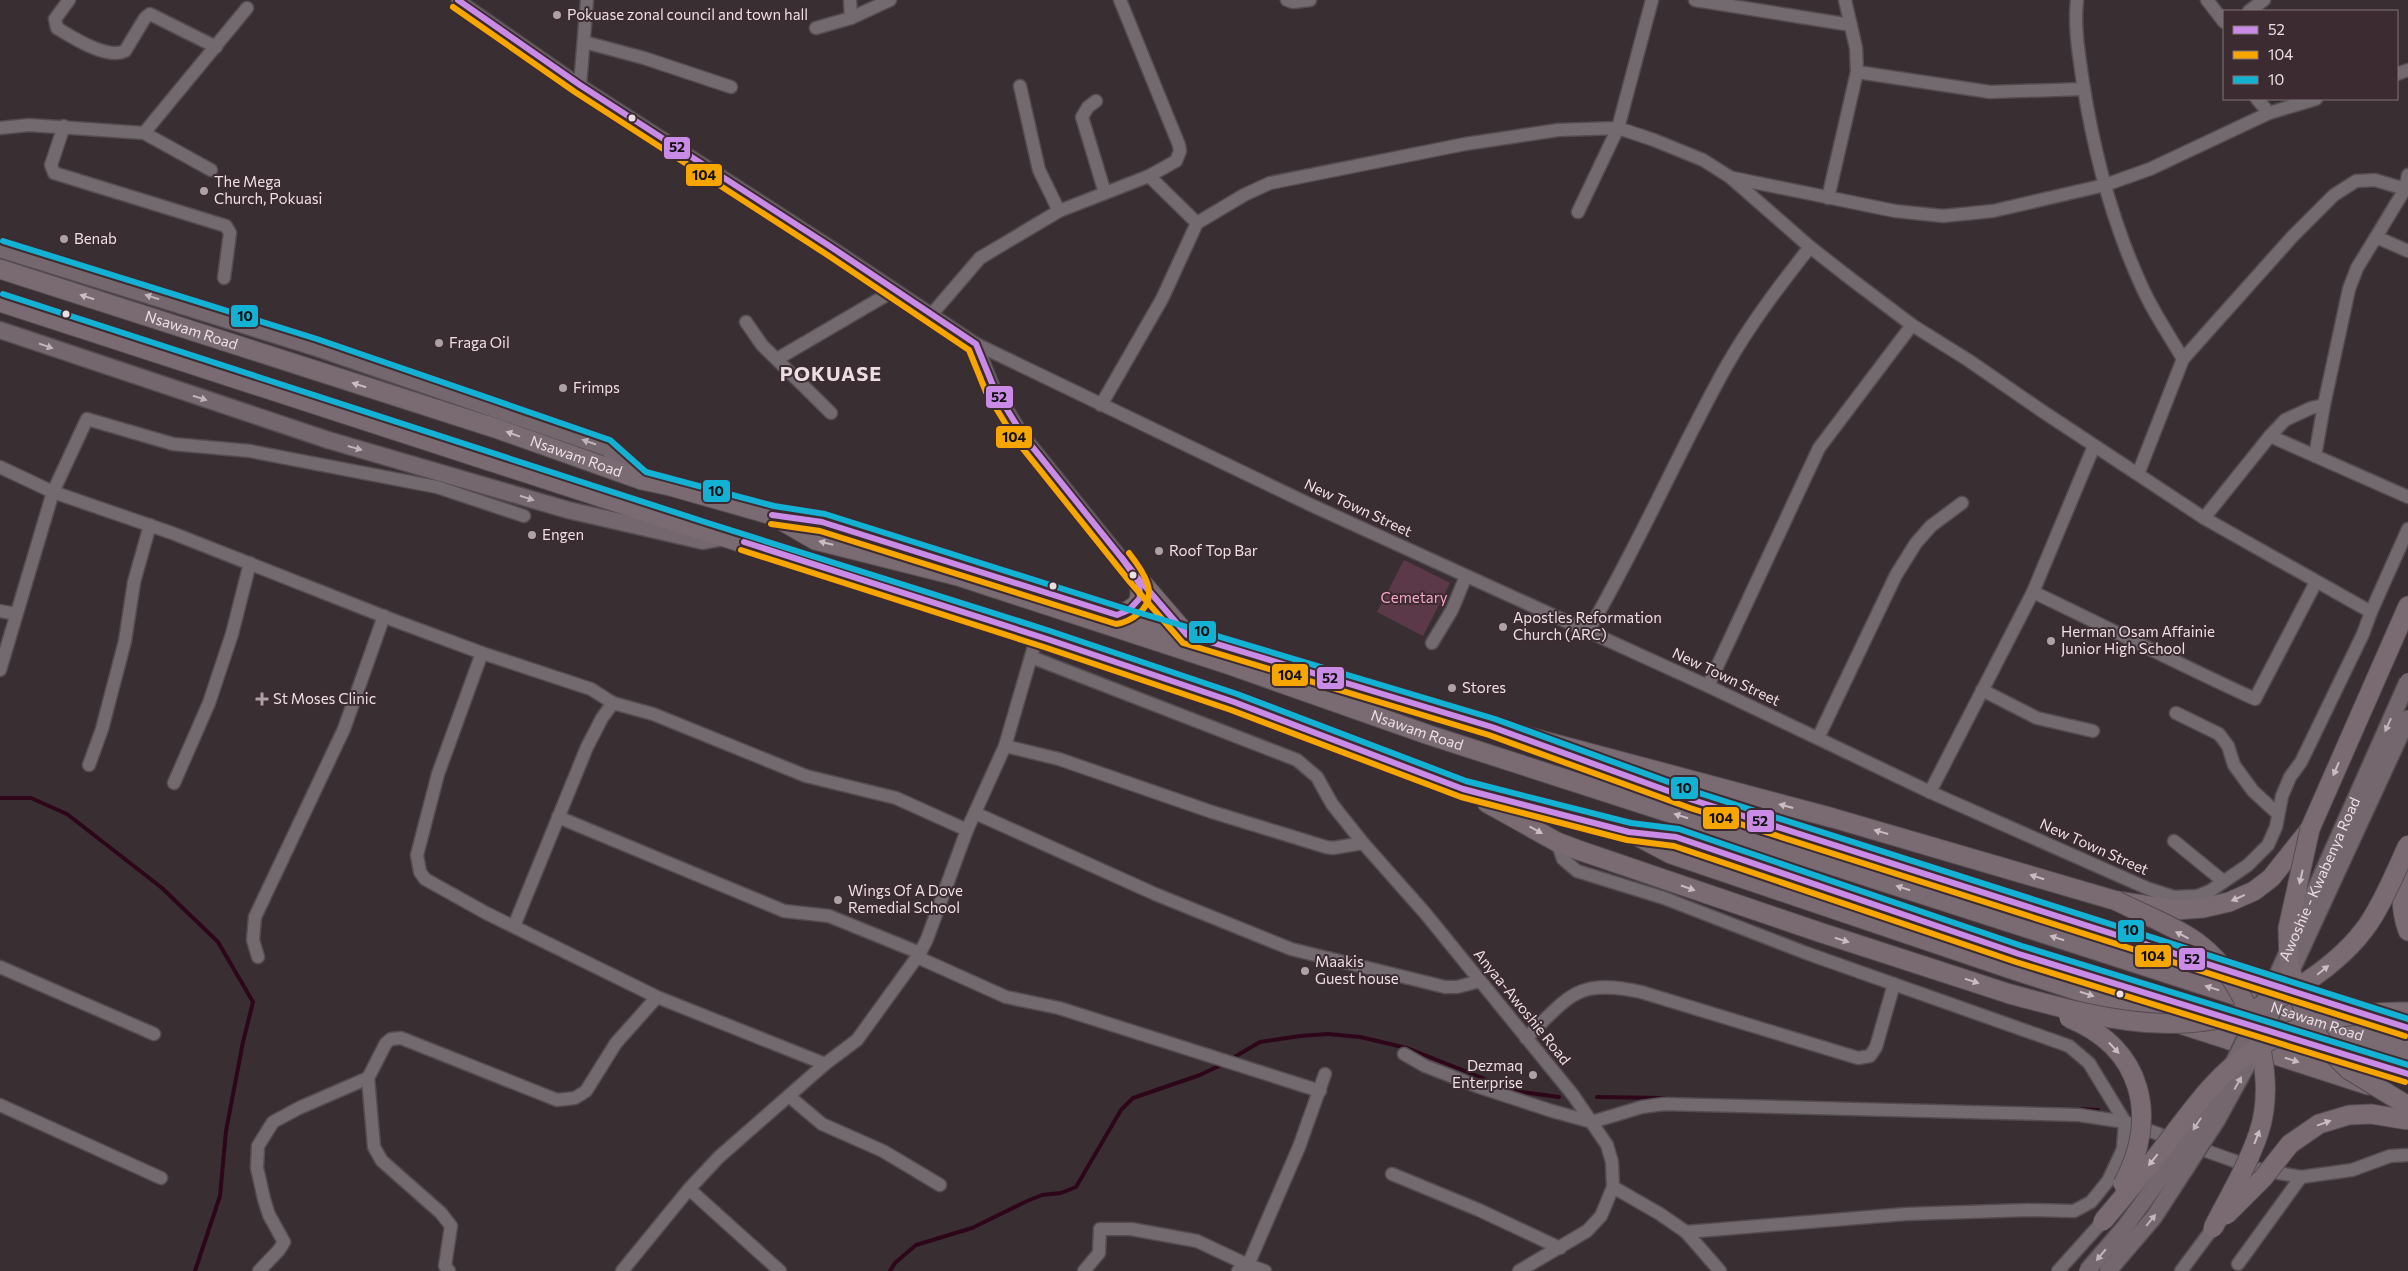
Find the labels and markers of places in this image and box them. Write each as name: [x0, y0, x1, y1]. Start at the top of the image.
place label: Pokuase zonal council and town hall: [567, 5, 808, 23]
marker: Pokuase zonal council and town hall: [551, 9, 563, 21]
unlabelled marker: [627, 113, 637, 123]
place label: The Mega Church, Pokuasi: [214, 172, 322, 207]
marker: The Mega Church, Pokuasi: [198, 185, 210, 197]
place label: Benab: [74, 229, 117, 247]
marker: Benab: [58, 233, 70, 245]
unlabelled marker: [61, 309, 71, 319]
place label: Fraga Oil: [449, 333, 510, 351]
marker: Fraga Oil: [433, 337, 445, 349]
place label: Frimps: [573, 378, 620, 396]
marker: Frimps: [557, 382, 569, 394]
place label: Engen: [542, 525, 584, 543]
marker: Engen: [526, 529, 538, 541]
place label: Roof Top Bar: [1169, 541, 1258, 559]
marker: Roof Top Bar: [1153, 545, 1165, 557]
unlabelled marker: [1128, 570, 1138, 580]
unlabelled marker: [1048, 581, 1058, 591]
place label: Apostles Reformation Church (ARC): [1513, 608, 1662, 643]
marker: Apostles Reformation Church (ARC): [1497, 621, 1509, 633]
place label: Herman Osam Affainie Junior High School: [2061, 622, 2215, 657]
marker: Herman Osam Affainie Junior High School: [2045, 635, 2057, 647]
place label: Stores: [1462, 678, 1506, 696]
marker: Stores: [1446, 682, 1458, 694]
place label: St Moses Clinic: [273, 689, 376, 707]
marker: St Moses Clinic: [255, 692, 269, 706]
place label: Wings Of A Dove Remedial School: [848, 881, 963, 916]
marker: Wings Of A Dove Remedial School: [832, 894, 844, 906]
place label: Maakis Guest house: [1315, 952, 1399, 987]
marker: Maakis Guest house: [1299, 965, 1311, 977]
unlabelled marker: [2115, 989, 2125, 999]
place label: Dezmaq Enterprise: [1452, 1056, 1523, 1091]
marker: Dezmaq Enterprise: [1527, 1069, 1539, 1081]

